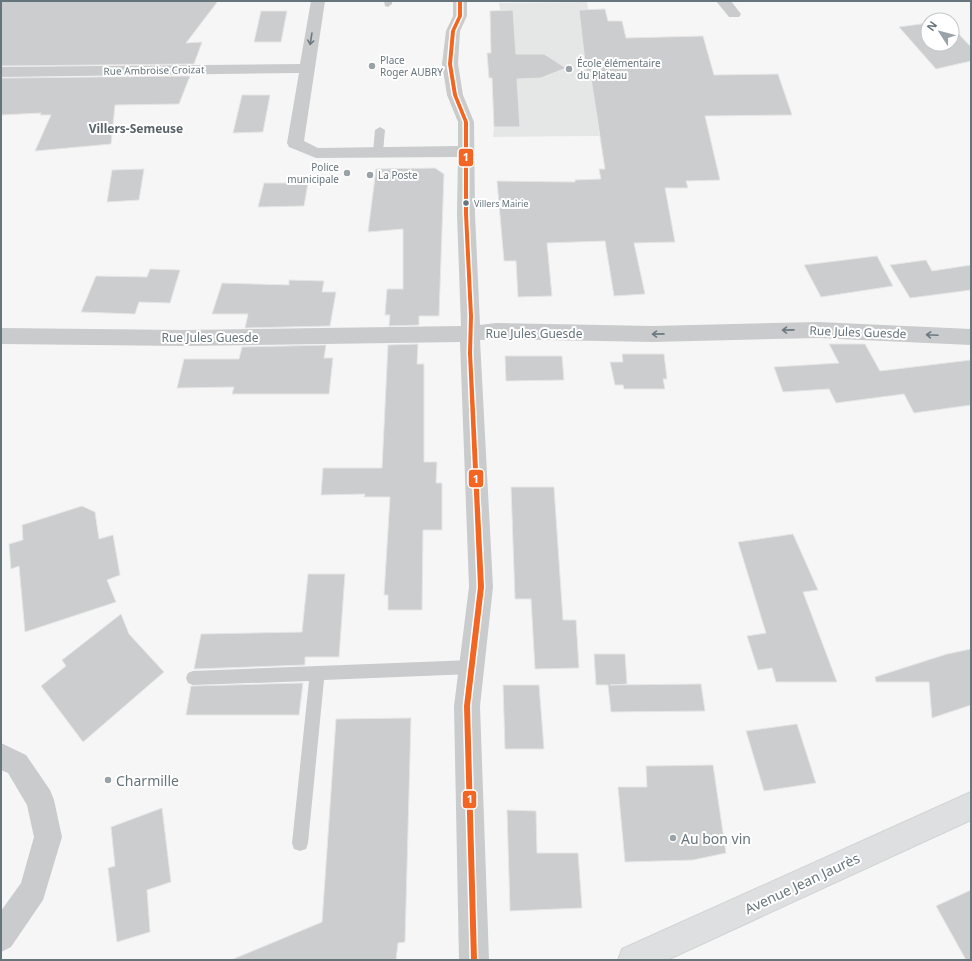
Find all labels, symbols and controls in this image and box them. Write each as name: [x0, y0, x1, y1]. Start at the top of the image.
north arrow: [920, 12, 960, 52]
text: N: [923, 18, 940, 34]
one-way arrow: [307, 33, 315, 46]
place label: Place Roger AUBRY: [380, 53, 443, 79]
place label: École élémentaire du Plateau: [577, 56, 661, 82]
marker: Place Roger AUBRY: [367, 61, 377, 71]
street label: Rue Ambroise Croizat: [103, 62, 205, 78]
marker: École élémentaire du Plateau: [564, 64, 574, 74]
district label: Villers-Semeuse: [89, 120, 183, 137]
line badge: 1: [458, 148, 474, 167]
text: 1: [463, 149, 469, 164]
place label: Police municipale: [287, 160, 339, 186]
marker: Police municipale: [342, 168, 352, 178]
place label: La Poste: [378, 168, 418, 182]
marker: La Poste: [365, 170, 375, 180]
place label: Villers Mairie: [474, 197, 528, 210]
marker: Villers Mairie: [461, 198, 471, 208]
street label: Rue Jules Guesde: [809, 322, 907, 342]
street label: Rue Jules Guesde: [485, 325, 583, 342]
one-way arrow: [782, 327, 795, 334]
street label: Rue Jules Guesde: [161, 329, 259, 346]
one-way arrow: [652, 330, 665, 338]
one-way arrow: [926, 332, 939, 339]
line badge: 1: [468, 469, 484, 488]
text: 1: [473, 471, 479, 486]
place label: Charmille: [116, 771, 179, 790]
marker: Charmille: [103, 775, 113, 785]
line badge: 1: [462, 790, 477, 809]
text: 1: [467, 791, 473, 806]
place label: Au bon vin: [681, 829, 751, 848]
marker: Au bon vin: [668, 833, 678, 843]
street label: Avenue Jean Jaurès: [741, 848, 863, 918]

